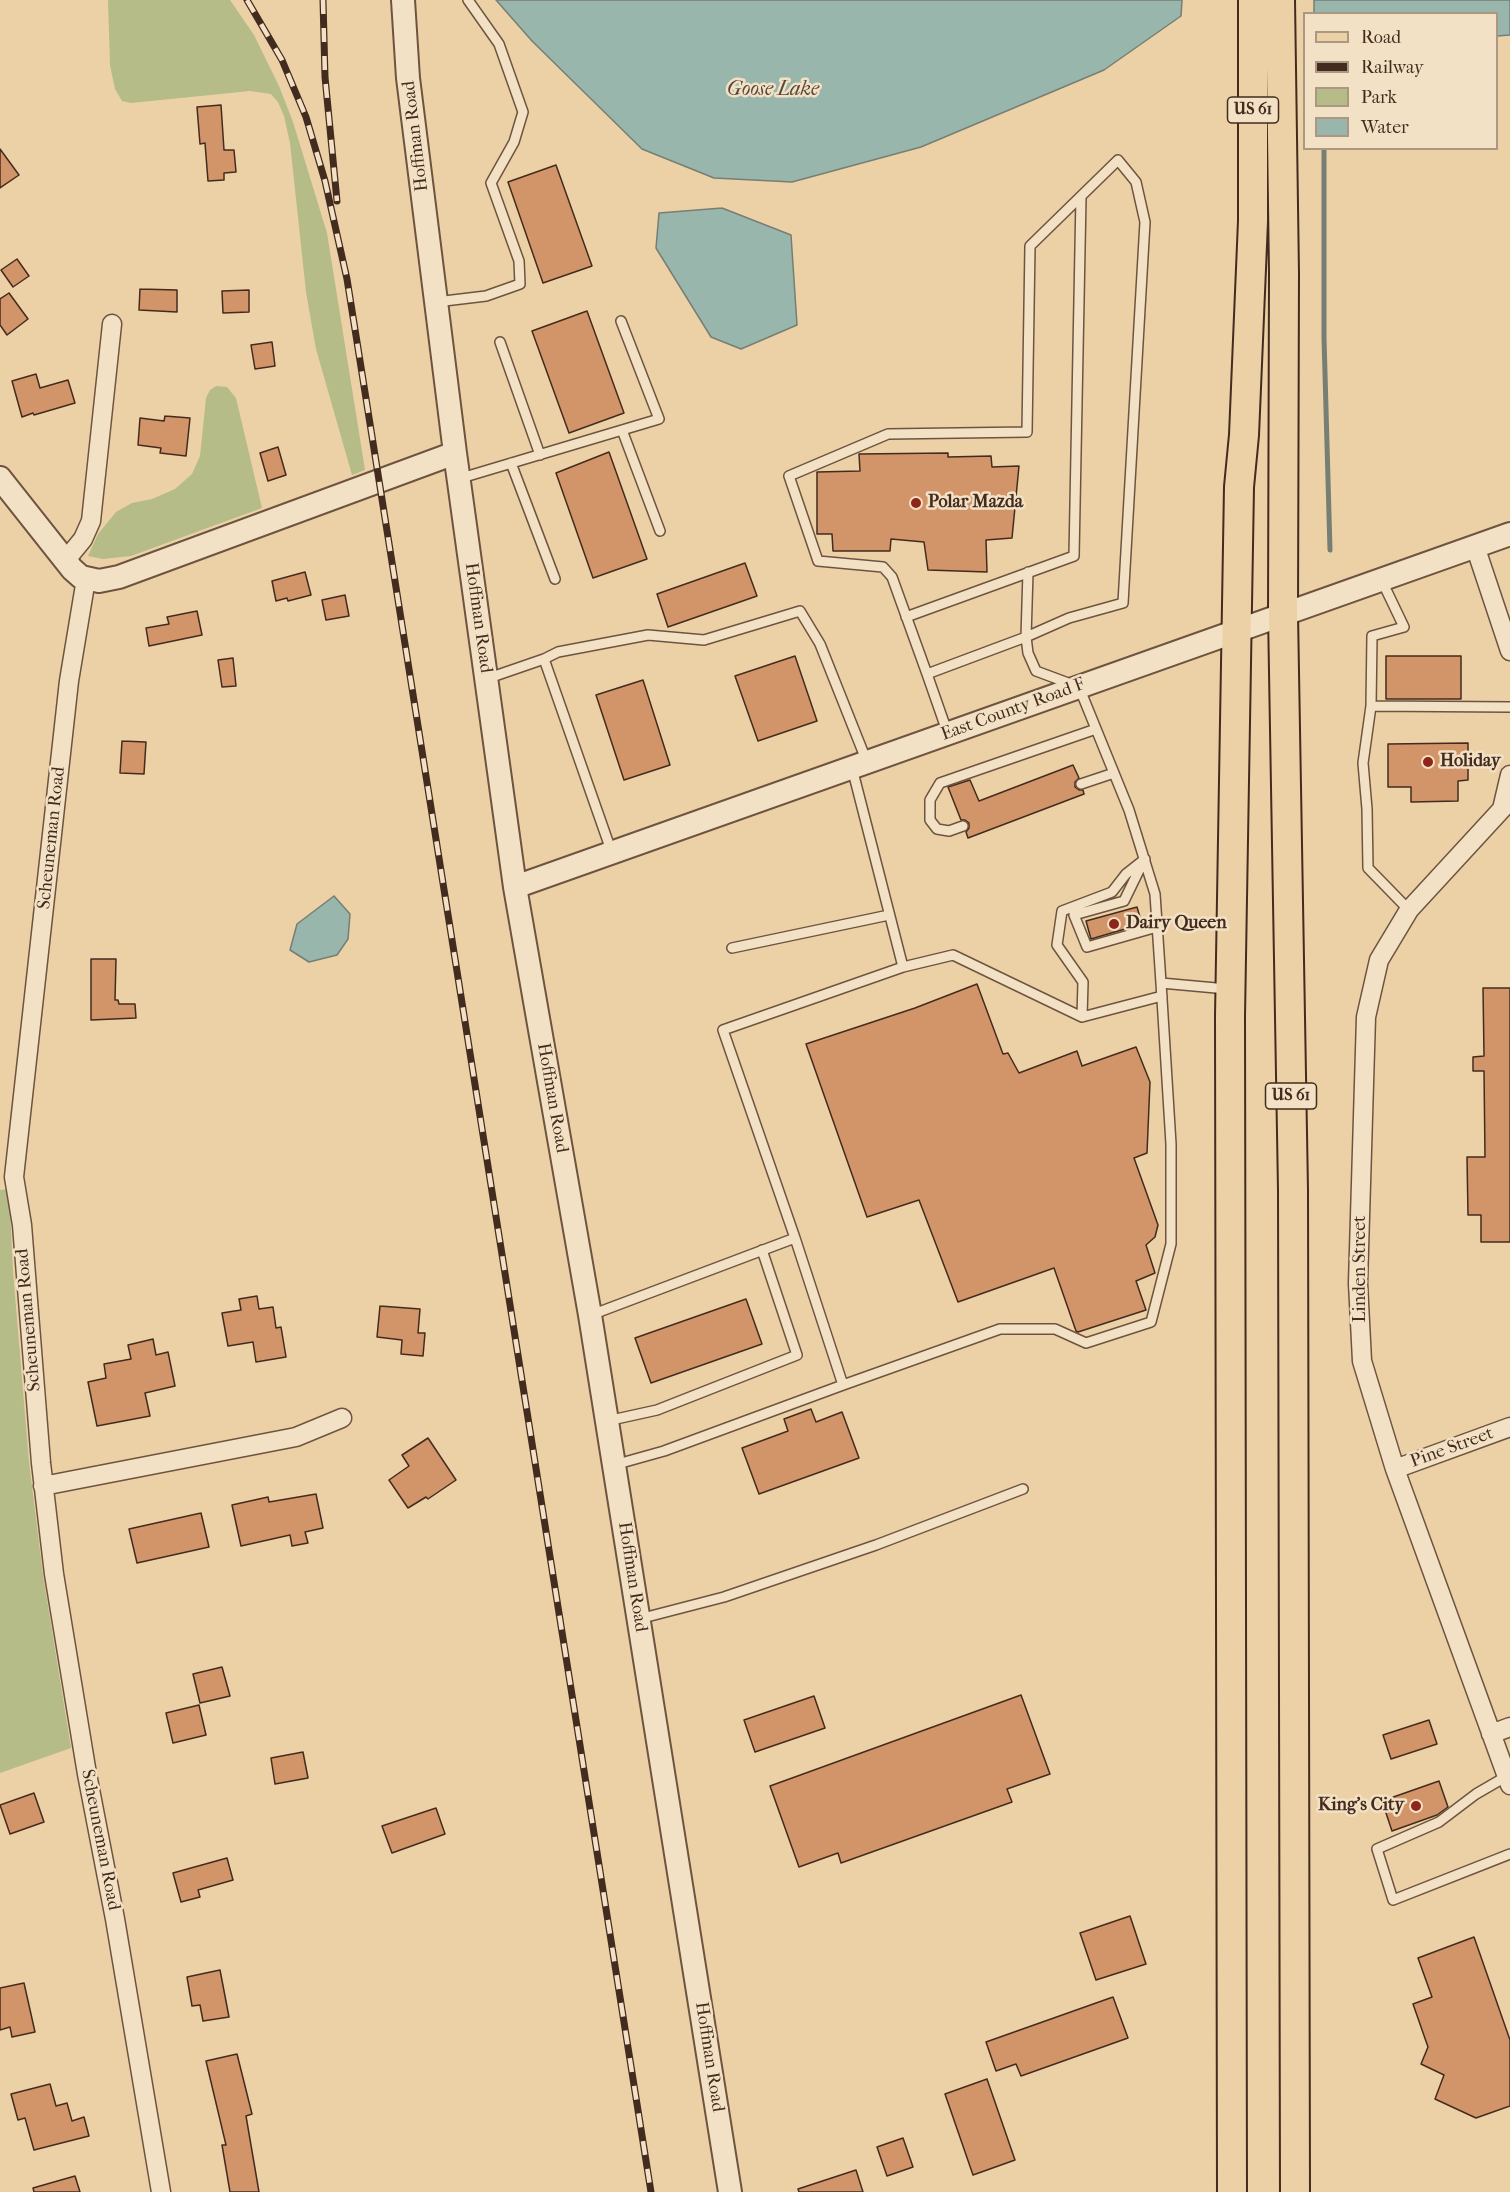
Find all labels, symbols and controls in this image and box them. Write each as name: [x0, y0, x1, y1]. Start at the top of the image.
legend: [1303, 12, 1498, 150]
text: Road: [1361, 27, 1401, 48]
text: Railway: [1361, 57, 1424, 78]
water label: Goose Lake: [727, 78, 819, 102]
street label: Hoffman Road: [398, 79, 434, 193]
text: Park: [1361, 87, 1397, 108]
road number: US 61: [1228, 97, 1278, 123]
text: Water: [1361, 117, 1409, 138]
place label: Polar Mazda: [928, 492, 1023, 514]
marker: Polar Mazda: [909, 496, 923, 510]
street label: Hoffman Road: [460, 561, 496, 675]
street label: East County Road F: [938, 674, 1088, 746]
place label: Holiday: [1440, 751, 1501, 773]
marker: Holiday: [1421, 755, 1435, 769]
street label: Scheuneman Road: [34, 766, 70, 910]
place label: Dairy Queen: [1126, 913, 1227, 935]
marker: Dairy Queen: [1107, 917, 1121, 931]
street label: Hoffman Road: [532, 1041, 572, 1155]
road number: US 61: [1266, 1083, 1316, 1109]
street label: Linden Street: [1350, 1215, 1372, 1323]
street label: Scheuneman Road: [12, 1248, 46, 1392]
street label: Pine Street: [1408, 1423, 1496, 1473]
street label: Hoffman Road: [613, 1520, 651, 1634]
street label: Scheuneman Road: [76, 1768, 124, 1912]
place label: King's City: [1318, 1795, 1404, 1817]
marker: King's City: [1409, 1799, 1423, 1813]
street label: Hoffman Road: [690, 2000, 728, 2114]

